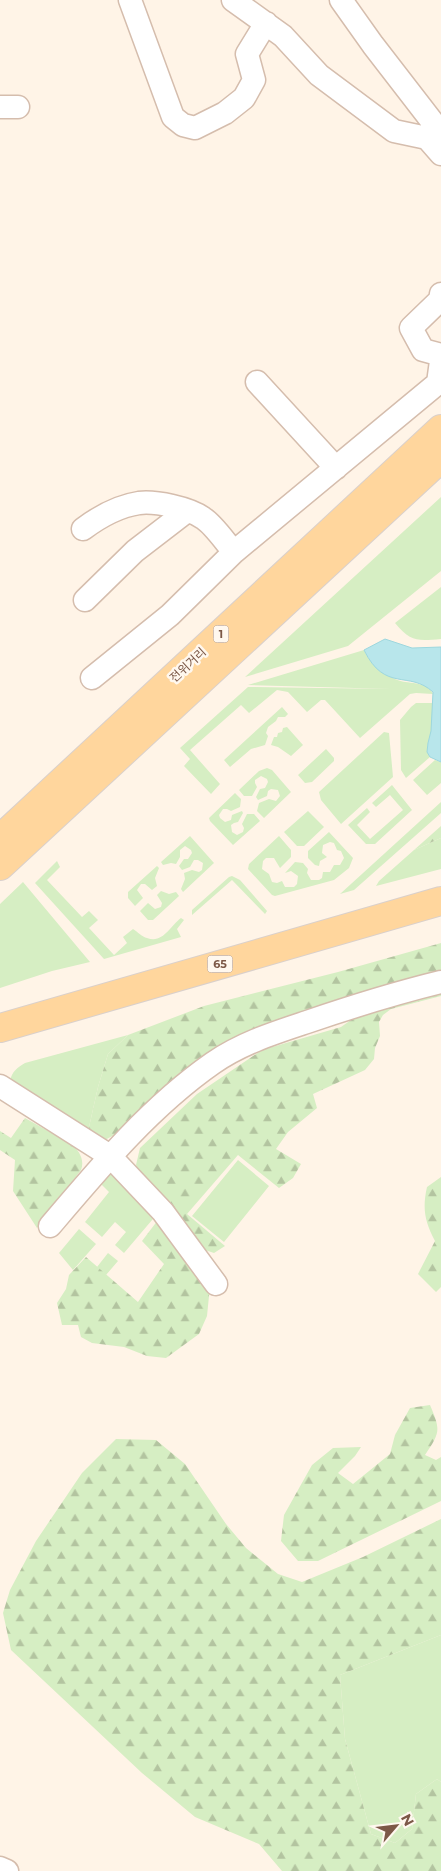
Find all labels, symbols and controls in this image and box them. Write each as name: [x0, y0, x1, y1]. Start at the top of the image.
road number: 1: [214, 626, 228, 642]
street label: 전위거리: [166, 644, 209, 685]
road number: 65: [208, 956, 232, 972]
north arrow: [371, 1801, 421, 1851]
text: N: [397, 1811, 418, 1829]

